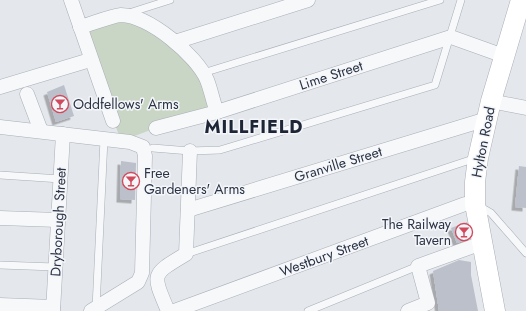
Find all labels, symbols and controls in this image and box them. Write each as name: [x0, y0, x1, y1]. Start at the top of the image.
street label: Lime Street: [297, 55, 366, 95]
bar icon: Oddfellows' Arms: [50, 94, 70, 114]
place label: Oddfellows' Arms: [73, 94, 179, 114]
street label: Hylton Road: [466, 105, 500, 179]
district label: MILLFIELD: [204, 114, 304, 140]
street label: Granville Street: [292, 141, 385, 187]
place label: Free Gardeners' Arms: [144, 163, 245, 199]
street label: Dryborough Street: [45, 166, 71, 277]
bar icon: Free Gardeners' Arms: [121, 171, 141, 191]
place label: The Railway Tavern: [382, 214, 452, 250]
bar icon: The Railway Tavern: [454, 222, 474, 242]
street label: Westbury Street: [277, 230, 372, 281]

